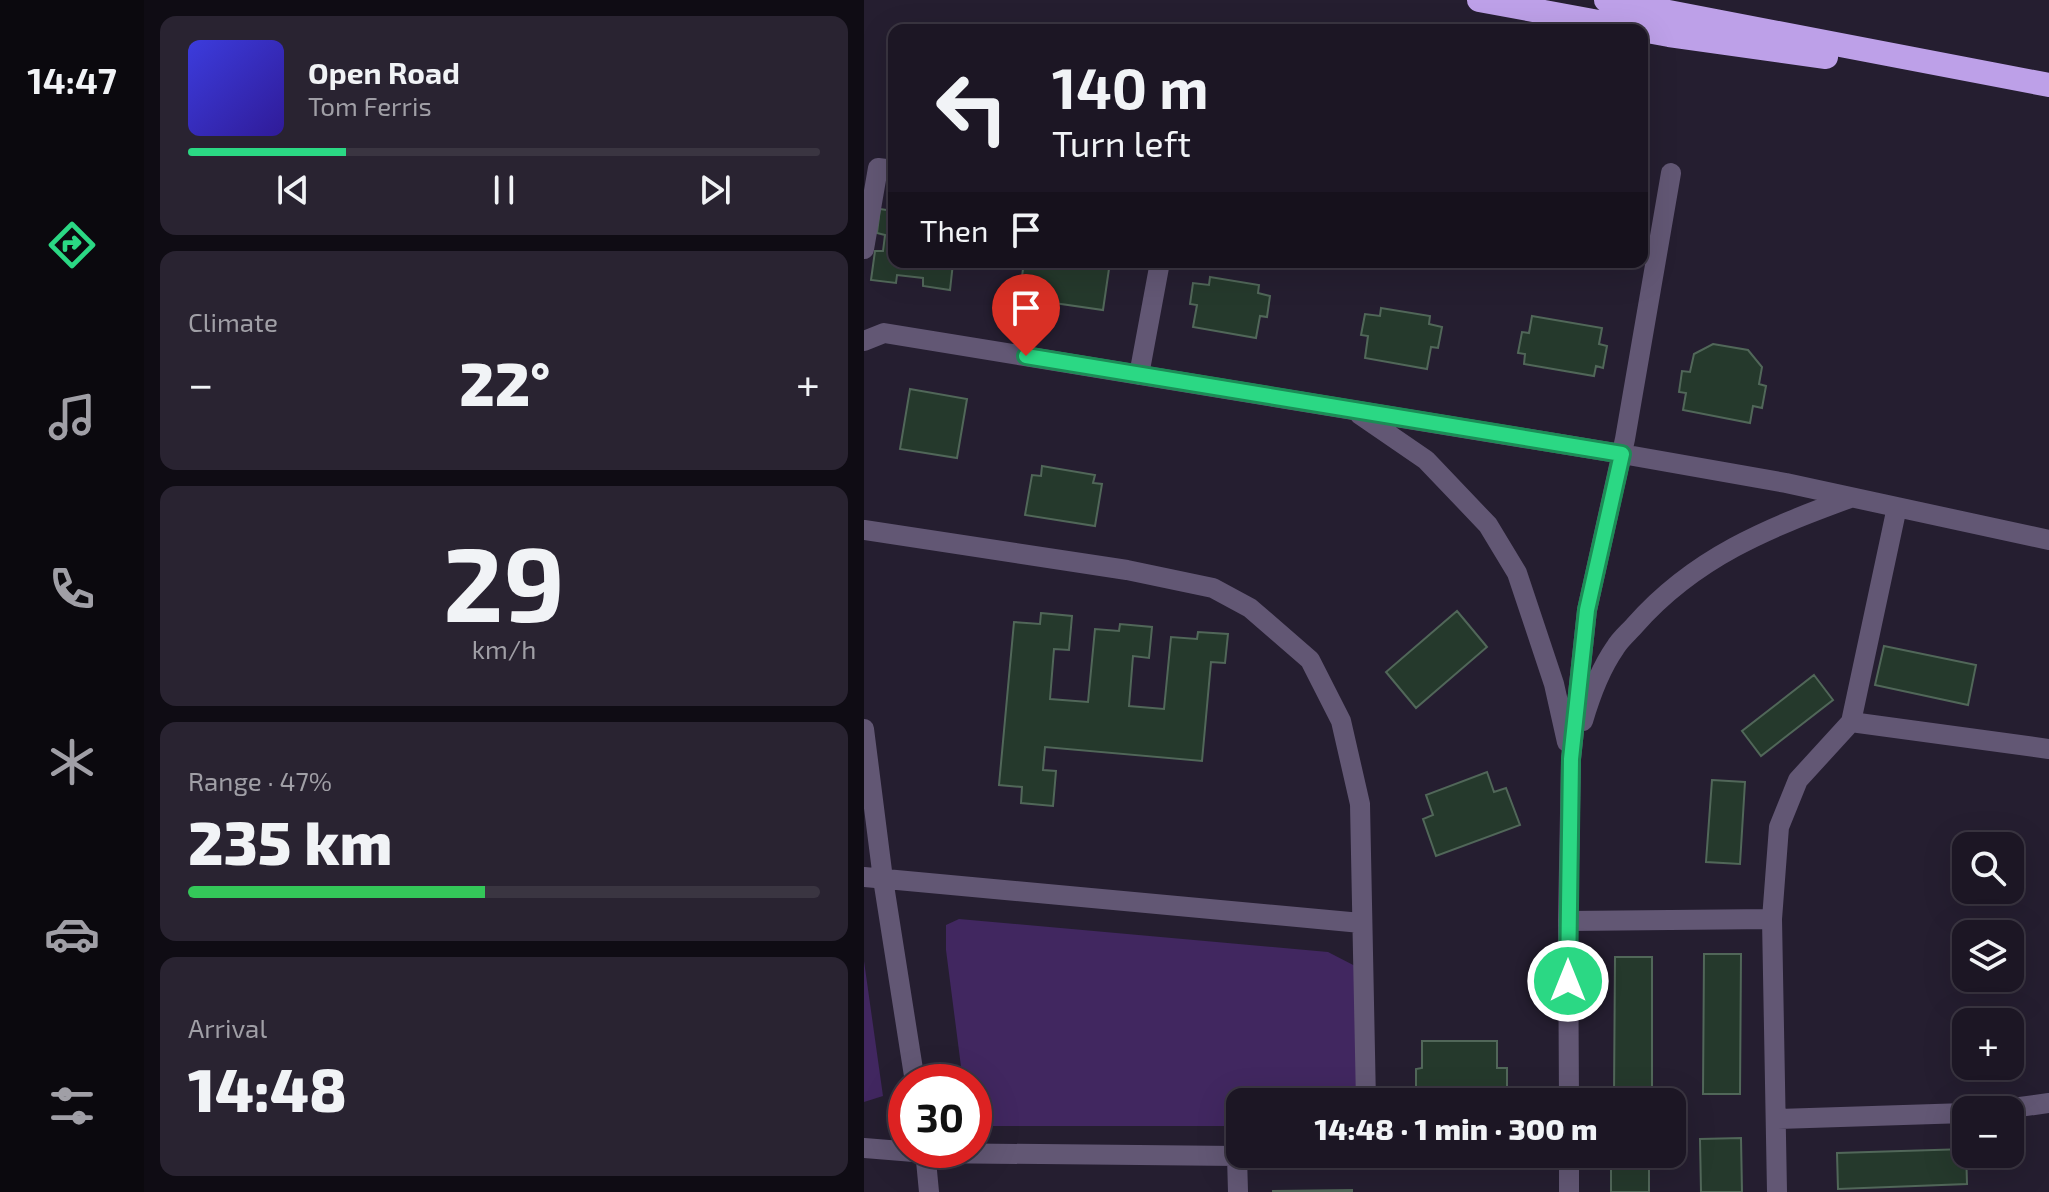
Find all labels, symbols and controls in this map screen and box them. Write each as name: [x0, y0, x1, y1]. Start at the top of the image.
text: 140 m: [1052, 53, 1209, 120]
text: Open Road: [308, 54, 460, 90]
icon: left: [920, 56, 1024, 160]
text: 14:47: [27, 58, 117, 101]
text: Tom Ferris: [308, 90, 432, 121]
text: Turn left: [1052, 121, 1191, 164]
icon: previous: [271, 168, 315, 212]
icon: pause: [482, 168, 526, 212]
icon: next: [693, 168, 737, 212]
icon: arrive: [1004, 208, 1048, 252]
text: Then: [920, 212, 988, 248]
icon: directions: [44, 217, 100, 273]
pin: [992, 274, 1060, 356]
icon: arrive: [1004, 286, 1048, 330]
text: Climate: [188, 306, 278, 337]
text: 22°: [459, 346, 550, 418]
text: −: [188, 356, 214, 409]
text: +: [796, 356, 820, 409]
icon: music: [44, 389, 100, 445]
text: 29: [443, 518, 565, 643]
icon: phone: [44, 561, 100, 617]
text: km/h: [472, 633, 536, 664]
icon: climate: [44, 734, 100, 790]
text: Range · 47%: [188, 765, 332, 796]
text: 235 km: [188, 805, 392, 877]
map controls: [1952, 832, 2024, 1168]
button: search: [1952, 832, 2024, 904]
icon: car: [44, 906, 100, 962]
button: layers: [1952, 920, 2024, 992]
position arrow: [1526, 939, 1610, 1023]
button: +: [1952, 1008, 2024, 1080]
text: Arrival: [188, 1012, 267, 1043]
text: 14:48: [188, 1052, 347, 1124]
speed limit sign: 30: [888, 1064, 992, 1168]
icon: filters: [44, 1078, 100, 1134]
button: −: [1952, 1096, 2024, 1168]
text: 14:48 · 1 min · 300 m: [1315, 1110, 1597, 1146]

